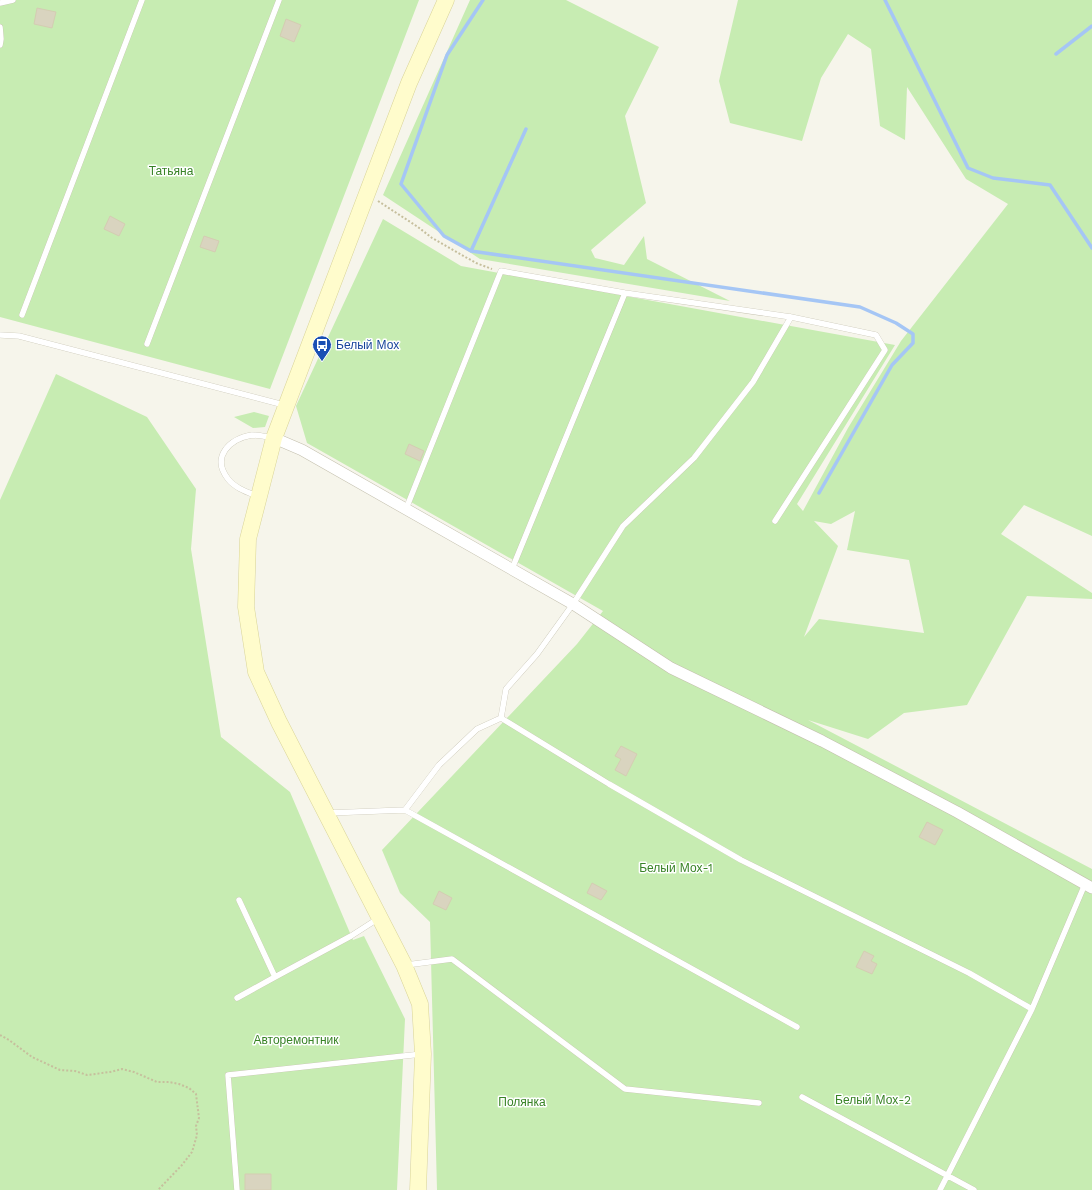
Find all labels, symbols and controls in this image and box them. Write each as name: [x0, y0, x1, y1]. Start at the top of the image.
park label: Татьяна: [149, 164, 194, 178]
bus stop icon: Белый Мох: [311, 334, 333, 362]
place label: Белый Мох: [336, 338, 399, 352]
park label: Белый Мох-1: [639, 861, 713, 875]
park label: Авторемонтник: [253, 1033, 339, 1047]
park label: Белый Мох-2: [835, 1093, 911, 1107]
park label: Полянка: [498, 1095, 546, 1109]

